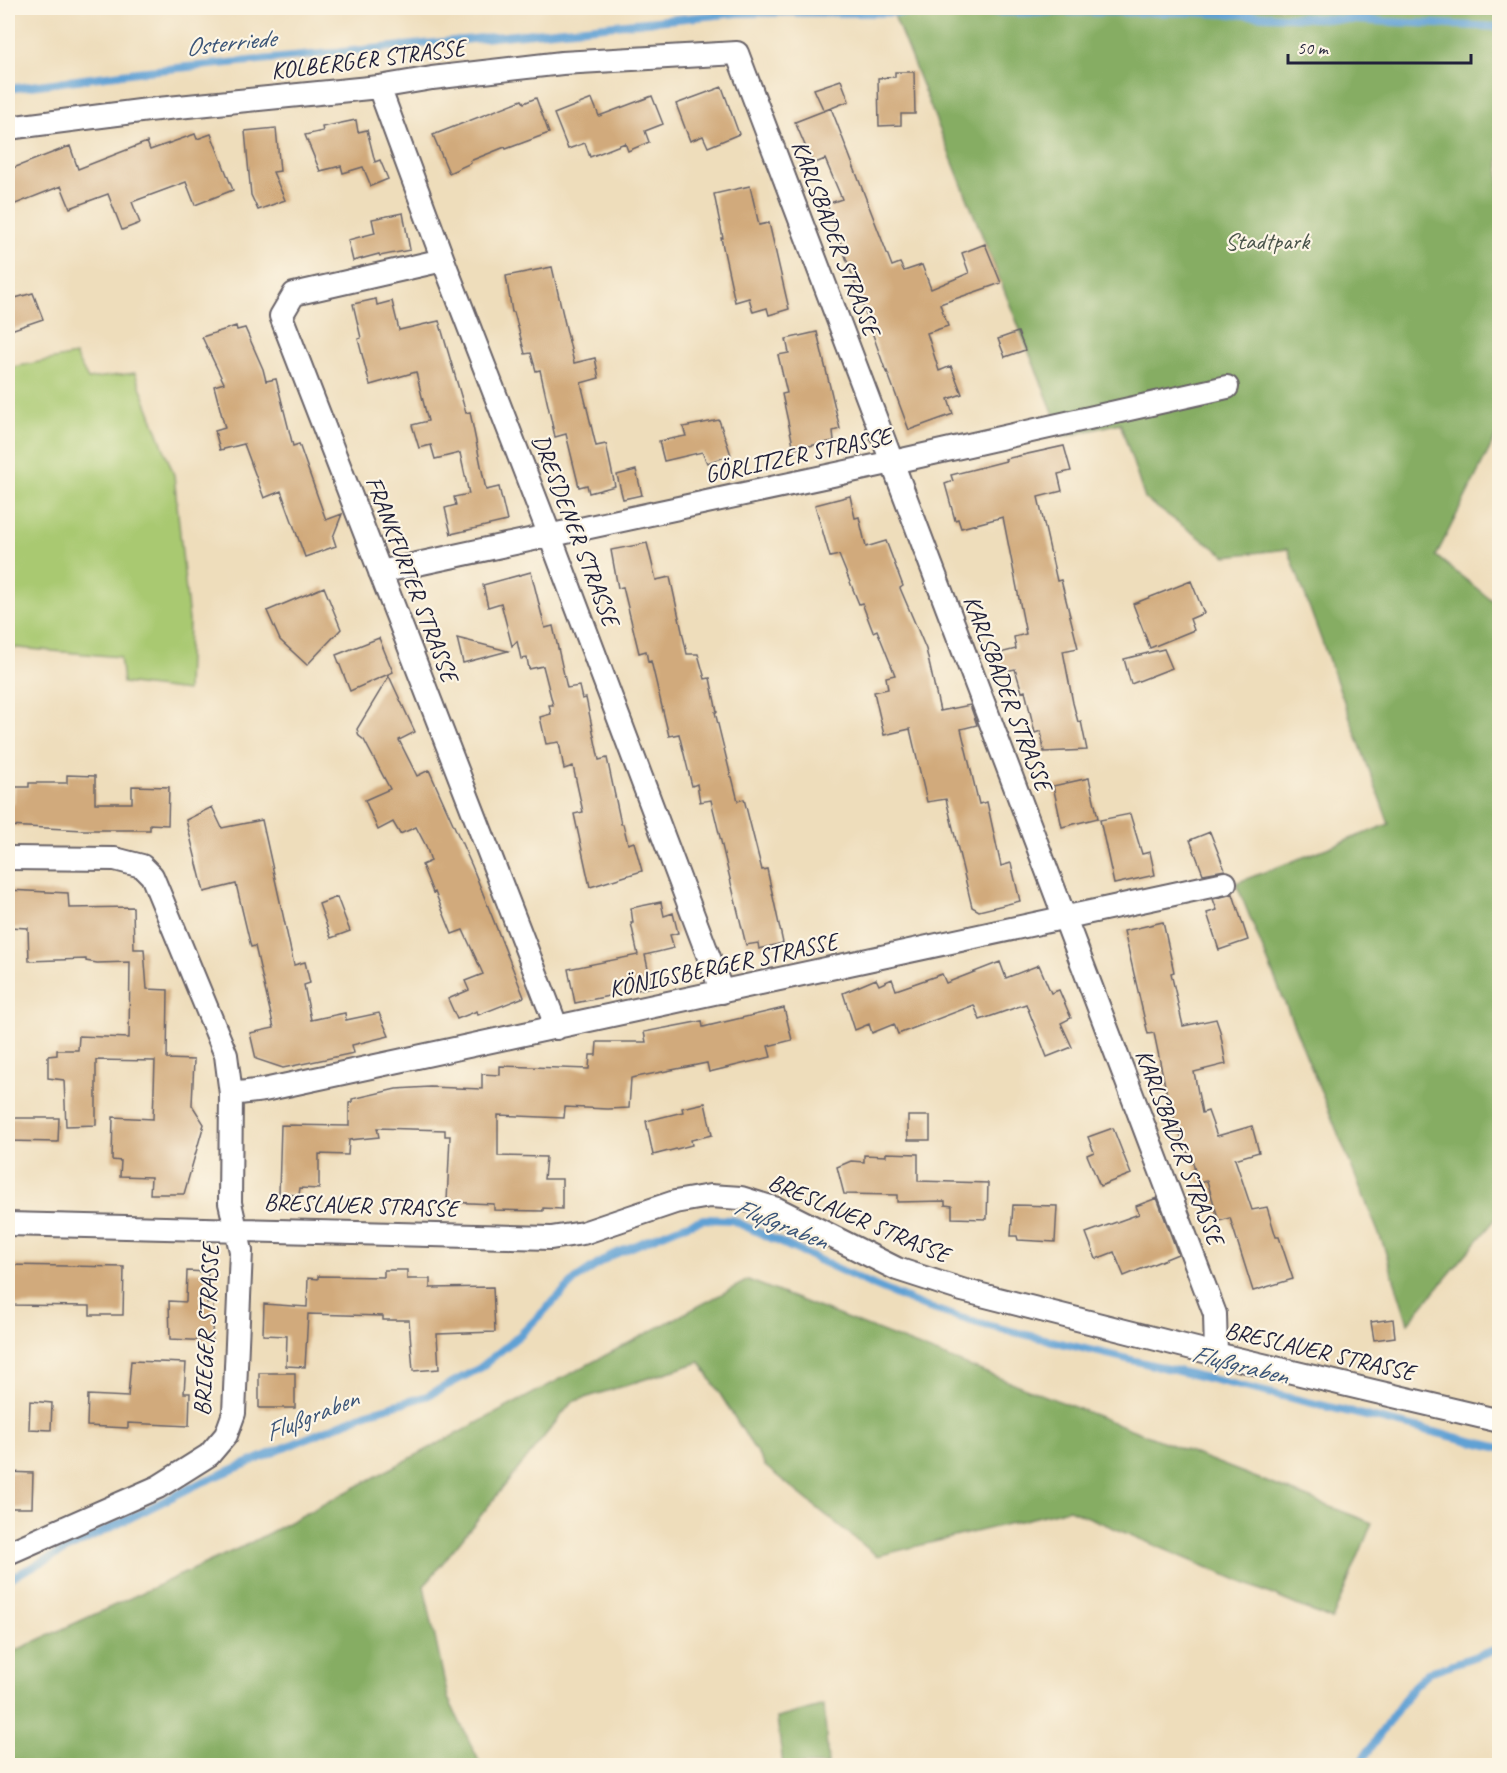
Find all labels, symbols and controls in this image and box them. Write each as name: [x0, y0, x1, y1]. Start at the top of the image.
water label: Osterriede: [184, 21, 281, 64]
scale bar: [1288, 27, 1471, 65]
street label: KOLBERGER STRASSE: [269, 32, 470, 86]
text: 50 m: [1297, 37, 1330, 59]
street label: KARLSBADER STRASSE: [785, 136, 888, 343]
park label: Stadtpark: [1225, 226, 1311, 256]
street label: GÖRLITZER STRASSE: [702, 420, 897, 489]
street label: DRESDENER STRASSE: [526, 430, 627, 633]
street label: FRANKFURTER STRASSE: [359, 472, 466, 689]
street label: KARLSBADER STRASSE: [957, 591, 1060, 798]
street label: KÖNIGSBERGER STRASSE: [606, 926, 843, 1004]
street label: KARLSBADER STRASSE: [1129, 1045, 1232, 1252]
street label: BRESLAUER STRASSE: [764, 1166, 957, 1271]
street label: BRESLAUER STRASSE: [264, 1187, 461, 1223]
water label: Flußgraben: [729, 1190, 835, 1258]
street label: BRIEGER STRASSE: [187, 1241, 226, 1417]
street label: BRESLAUER STRASSE: [1222, 1315, 1421, 1388]
water label: Flußgraben: [1188, 1337, 1294, 1393]
water label: Flußgraben: [260, 1381, 365, 1449]

